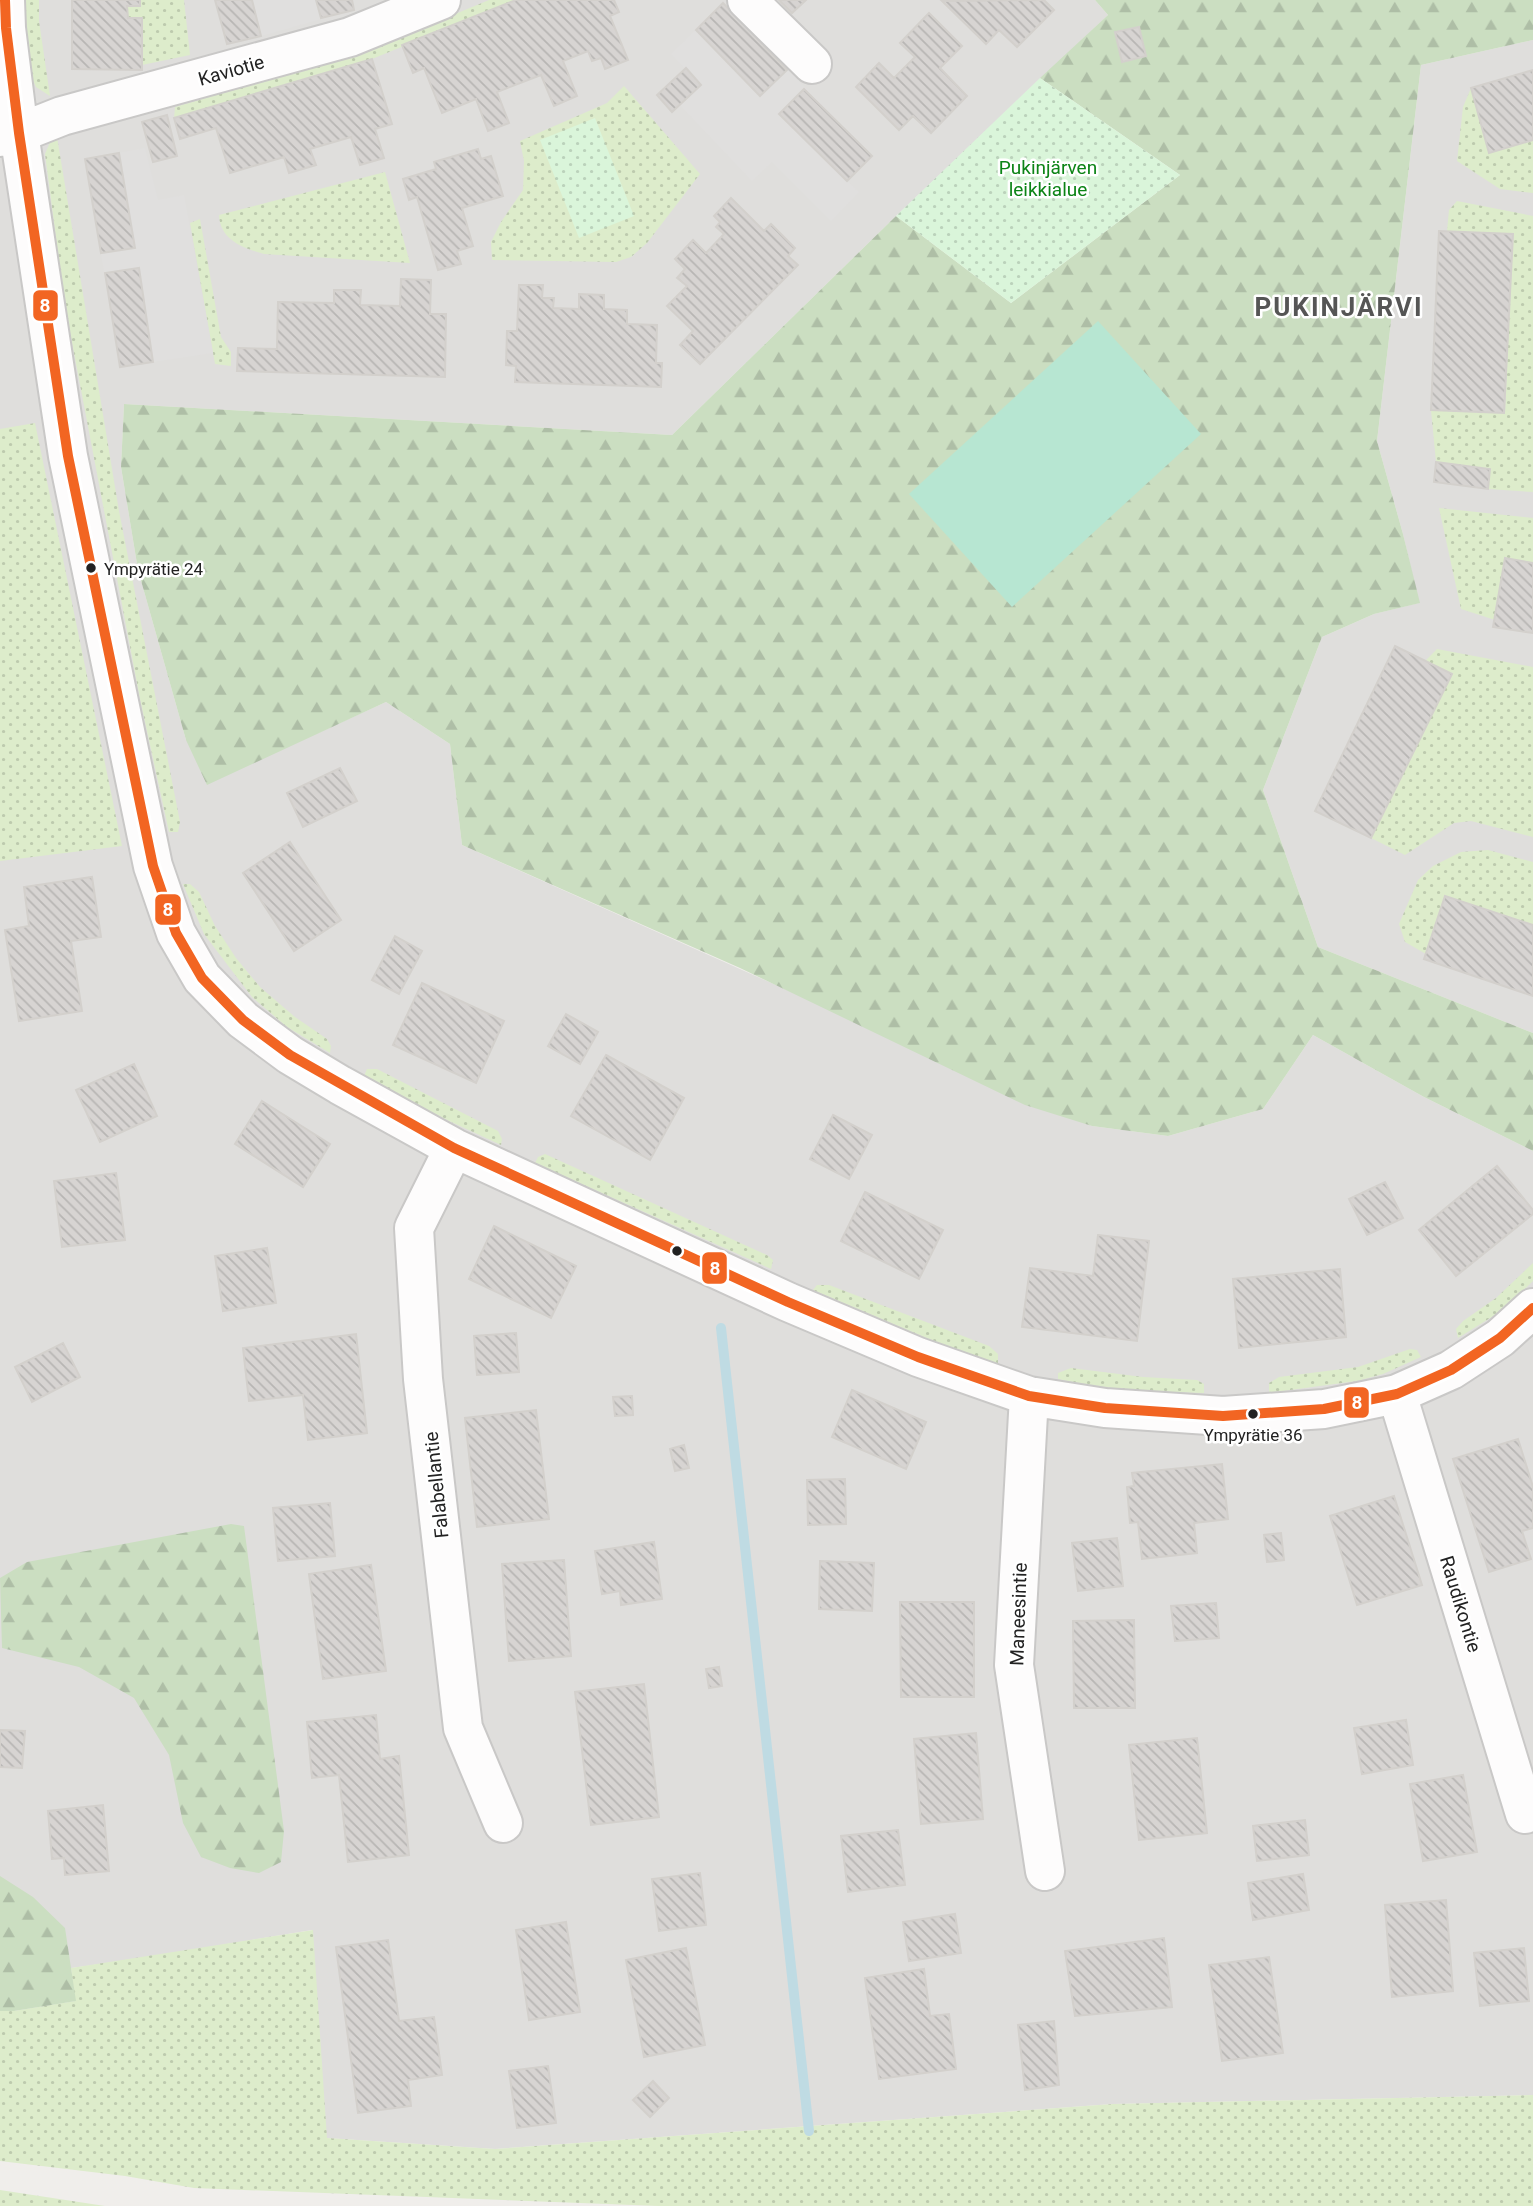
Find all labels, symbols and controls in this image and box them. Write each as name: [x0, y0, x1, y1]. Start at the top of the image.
street label: Kaviotie: [195, 50, 267, 91]
park label: Pukinjärven leikkialue: [999, 156, 1097, 201]
line badge: 8: [32, 289, 59, 322]
district label: PUKINJÄRVI: [1254, 292, 1424, 322]
text: 8: [40, 294, 51, 317]
place label: Ympyrätie 24: [104, 559, 203, 579]
marker: Ympyrätie 24: [84, 561, 98, 575]
line badge: 8: [154, 893, 182, 926]
text: 8: [163, 898, 174, 921]
unlabelled marker: [670, 1244, 684, 1258]
line badge: 8: [701, 1251, 728, 1285]
text: 8: [710, 1257, 721, 1280]
line badge: 8: [1343, 1386, 1370, 1419]
text: 8: [1352, 1391, 1363, 1414]
marker: Ympyrätie 36: [1246, 1407, 1260, 1421]
place label: Ympyrätie 36: [1204, 1425, 1303, 1445]
street label: Falabellantie: [419, 1430, 454, 1539]
street label: Raudikontie: [1435, 1553, 1486, 1655]
street label: Maneesintie: [1005, 1562, 1032, 1666]

